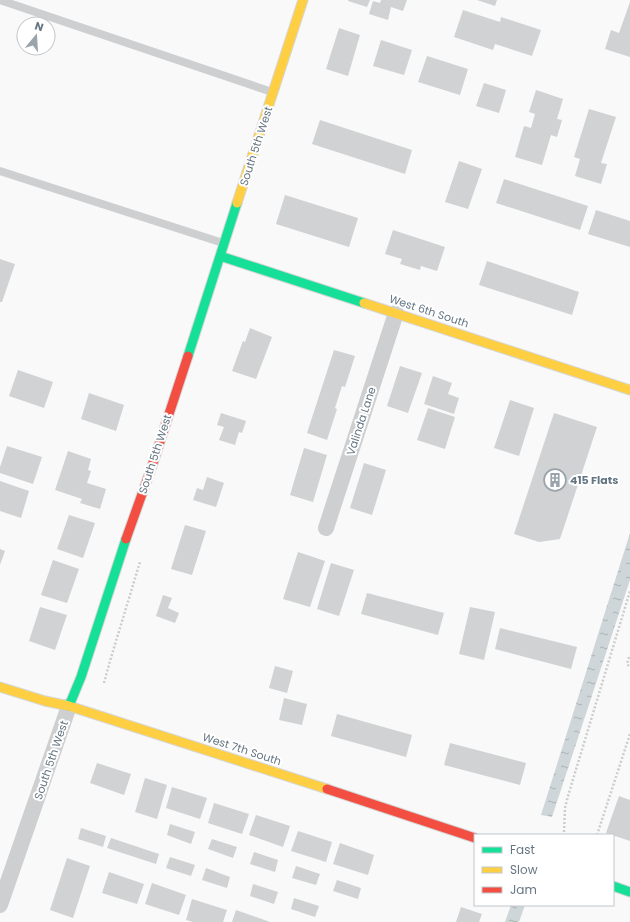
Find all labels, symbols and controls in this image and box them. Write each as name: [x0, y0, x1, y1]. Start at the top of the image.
north arrow: [16, 16, 56, 56]
text: N: [33, 18, 46, 35]
street label: South 5th West: [236, 104, 276, 188]
street label: West 6th South: [387, 291, 471, 331]
street label: Valinda Lane: [342, 385, 380, 457]
street label: South 5th West: [135, 412, 175, 496]
building icon: 415 Flats: [542, 467, 568, 493]
place label: 415 Flats: [570, 472, 618, 488]
street label: South 5th West: [30, 718, 72, 802]
street label: West 7th South: [201, 729, 283, 769]
legend: [474, 834, 614, 906]
text: Fast: [510, 841, 535, 858]
text: Slow: [510, 861, 538, 878]
text: Jam: [510, 881, 537, 898]

